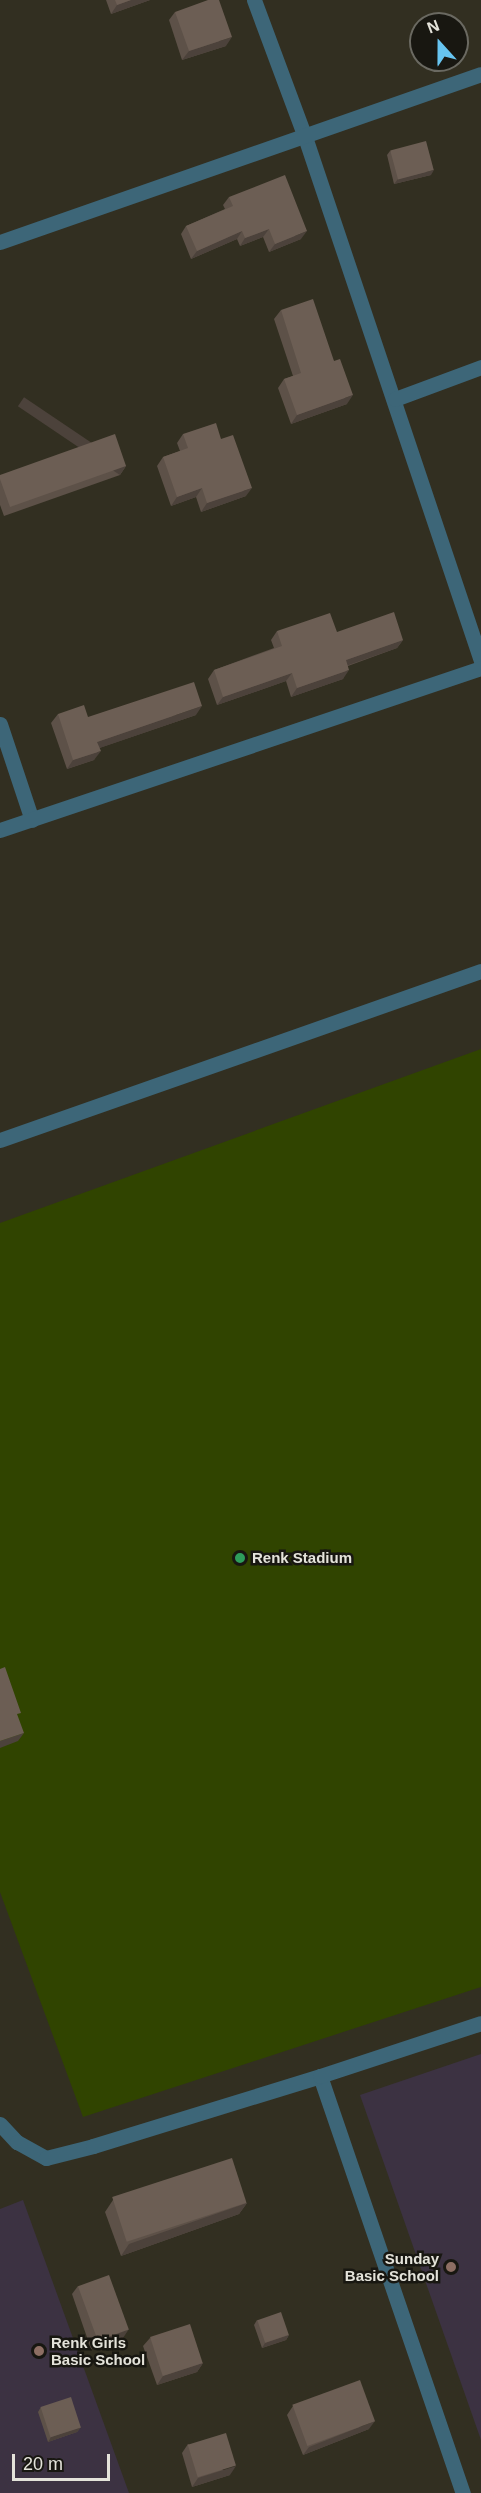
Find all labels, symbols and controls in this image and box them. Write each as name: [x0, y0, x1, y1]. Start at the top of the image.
north arrow: [409, 12, 469, 72]
text: N: [425, 17, 442, 37]
place label: Renk Stadium: [252, 1549, 352, 1567]
marker: Renk Stadium: [233, 1551, 247, 1565]
place label: Sunday Basic School: [345, 2249, 439, 2284]
marker: Sunday Basic School: [444, 2260, 458, 2274]
place label: Renk Girls Basic School: [51, 2333, 145, 2368]
marker: Renk Girls Basic School: [32, 2344, 46, 2358]
scale bar: [15, 2442, 112, 2480]
text: 20 m: [23, 2454, 63, 2474]

